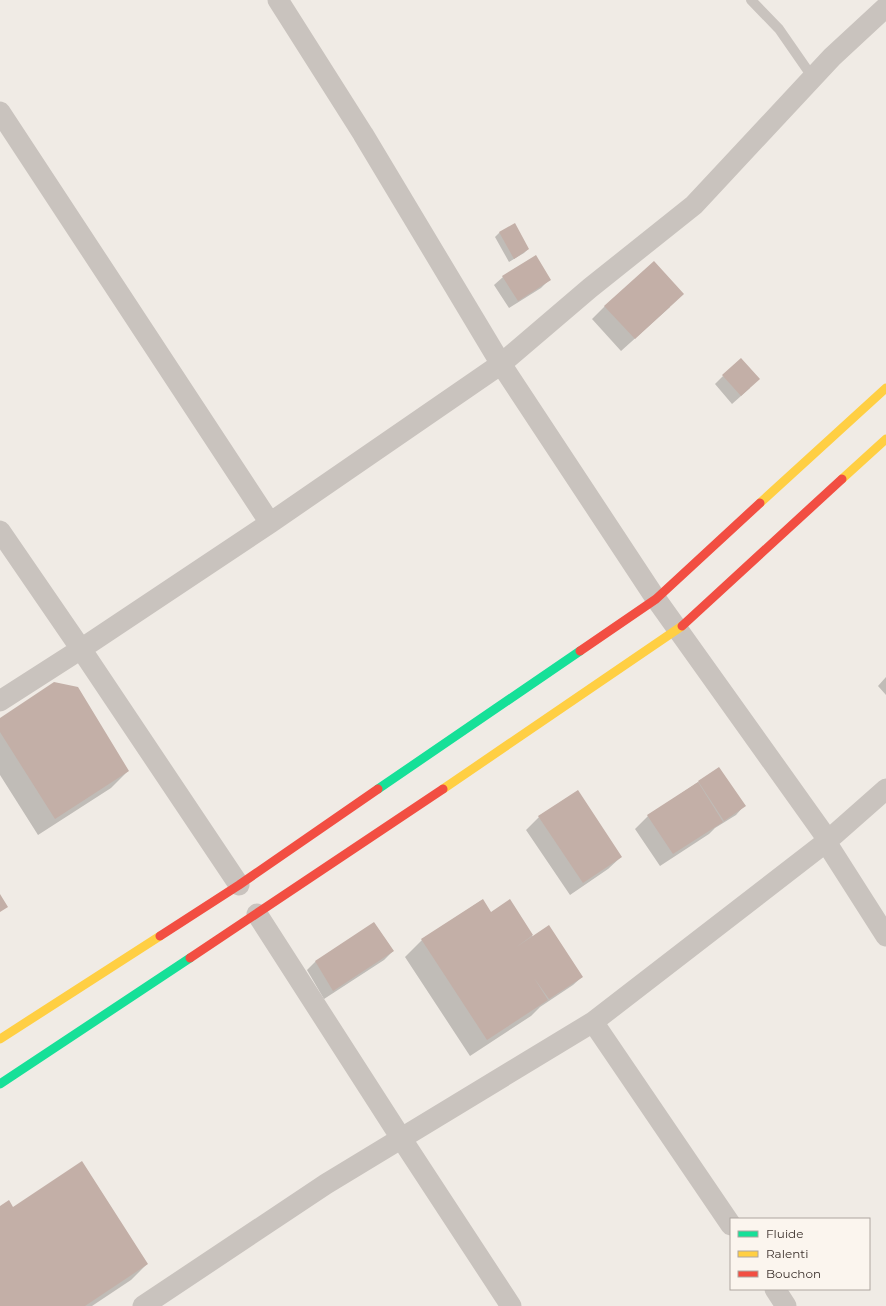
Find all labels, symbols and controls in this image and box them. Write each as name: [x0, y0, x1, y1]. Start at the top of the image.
legend: [730, 1218, 870, 1290]
text: Fluide: [766, 1226, 804, 1241]
text: Ralenti: [766, 1246, 808, 1261]
text: Bouchon: [766, 1266, 821, 1281]

